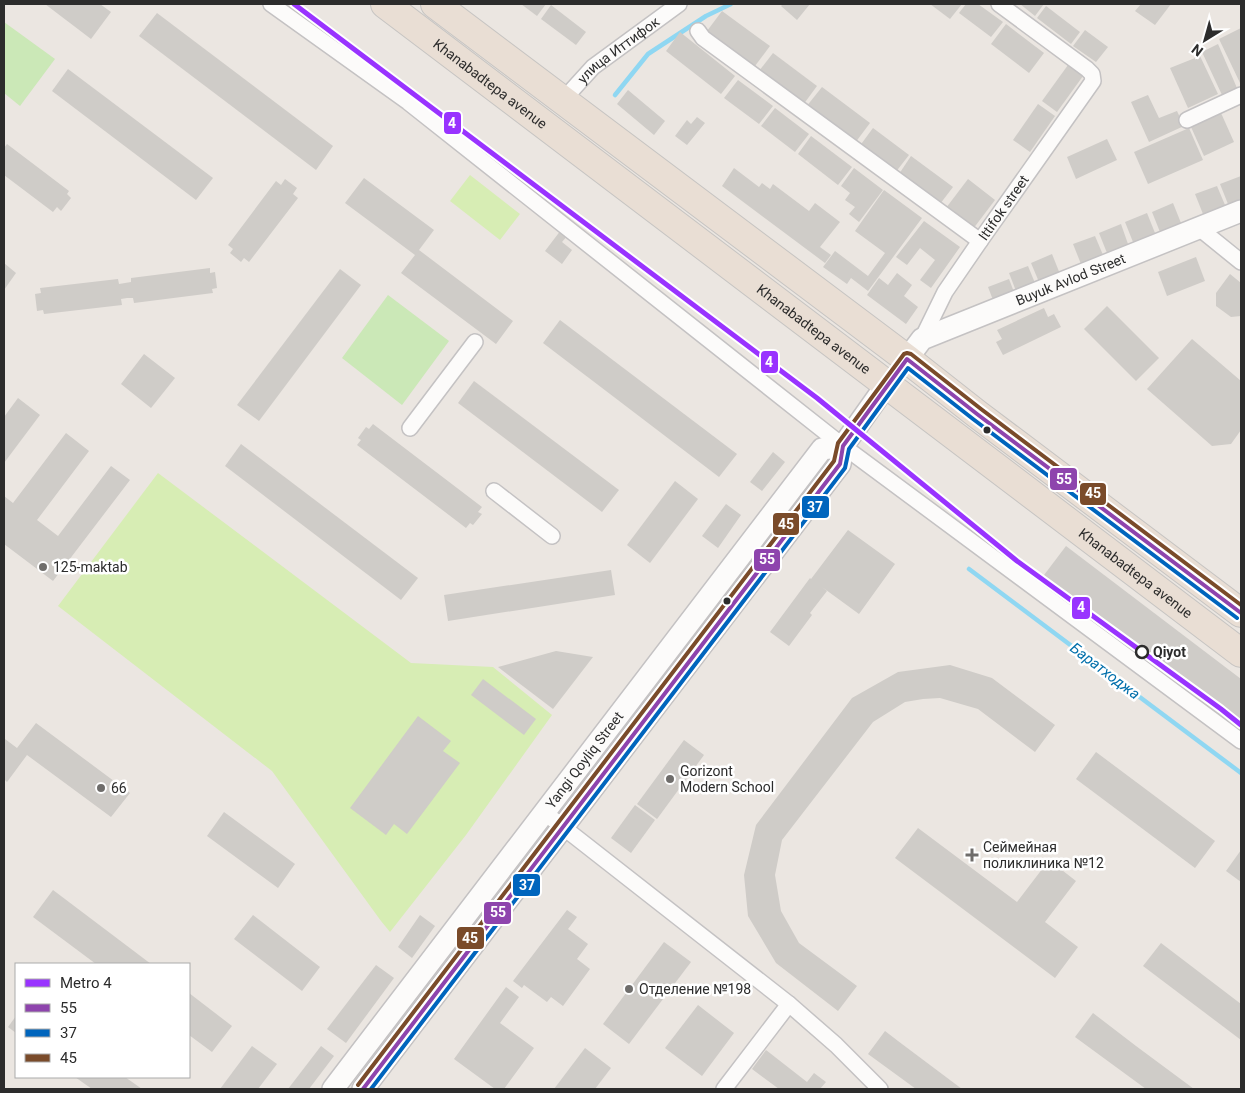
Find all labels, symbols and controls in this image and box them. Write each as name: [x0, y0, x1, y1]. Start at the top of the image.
street label: улица Иттифок: [574, 13, 663, 87]
north arrow: [1180, 15, 1230, 65]
street label: Khanabadtepa avenue: [430, 36, 550, 132]
text: N: [1188, 41, 1206, 60]
line badge: 4: [443, 111, 462, 135]
text: 4: [448, 115, 456, 131]
street label: Ittifok street: [975, 172, 1032, 243]
street label: Buyuk Avlod Street: [1013, 250, 1128, 309]
street label: Khanabadtepa avenue: [754, 281, 874, 377]
line badge: 4: [760, 350, 779, 374]
text: 4: [765, 354, 773, 370]
unlabelled marker: [982, 425, 992, 435]
line badge: 55: [1049, 467, 1078, 491]
text: 55: [1056, 471, 1072, 487]
line badge: 45: [1079, 482, 1107, 506]
text: 45: [1085, 485, 1101, 501]
line badge: 37: [801, 495, 830, 519]
text: 37: [807, 499, 823, 515]
line badge: 45: [772, 512, 800, 536]
text: 45: [778, 516, 794, 532]
street label: Khanabadtepa avenue: [1076, 525, 1196, 621]
line badge: 55: [753, 548, 781, 572]
text: 55: [759, 551, 775, 567]
place label: 125-maktab: [53, 559, 128, 575]
marker: 125-maktab: [37, 561, 49, 573]
unlabelled marker: [722, 596, 732, 606]
line badge: 4: [1071, 596, 1091, 620]
text: 4: [1077, 599, 1085, 615]
water label: Баратходжа: [1067, 639, 1144, 703]
place label: Qiyot: [1153, 644, 1186, 660]
marker: Qiyot: [1135, 645, 1149, 659]
street label: Yangi Qoyliq Street: [542, 708, 627, 812]
place label: Gorizont Modern School: [680, 763, 774, 795]
marker: Gorizont Modern School: [664, 773, 676, 785]
place label: 66: [111, 780, 127, 796]
marker: 66: [95, 782, 107, 794]
place label: Сеймейная поликлиника №12: [983, 839, 1104, 871]
marker: Сеймейная поликлиника №12: [965, 848, 979, 862]
line badge: 37: [512, 873, 541, 897]
text: 37: [519, 877, 535, 893]
line badge: 55: [483, 901, 512, 925]
text: 55: [490, 904, 506, 920]
line badge: 45: [456, 926, 485, 950]
text: 45: [462, 930, 478, 946]
legend: [15, 963, 190, 1078]
text: Metro 4: [60, 974, 112, 992]
place label: Отделение №198: [639, 981, 751, 997]
marker: Отделение №198: [623, 983, 635, 995]
text: 55: [60, 999, 77, 1017]
text: 37: [60, 1024, 77, 1042]
text: 45: [60, 1049, 77, 1067]

